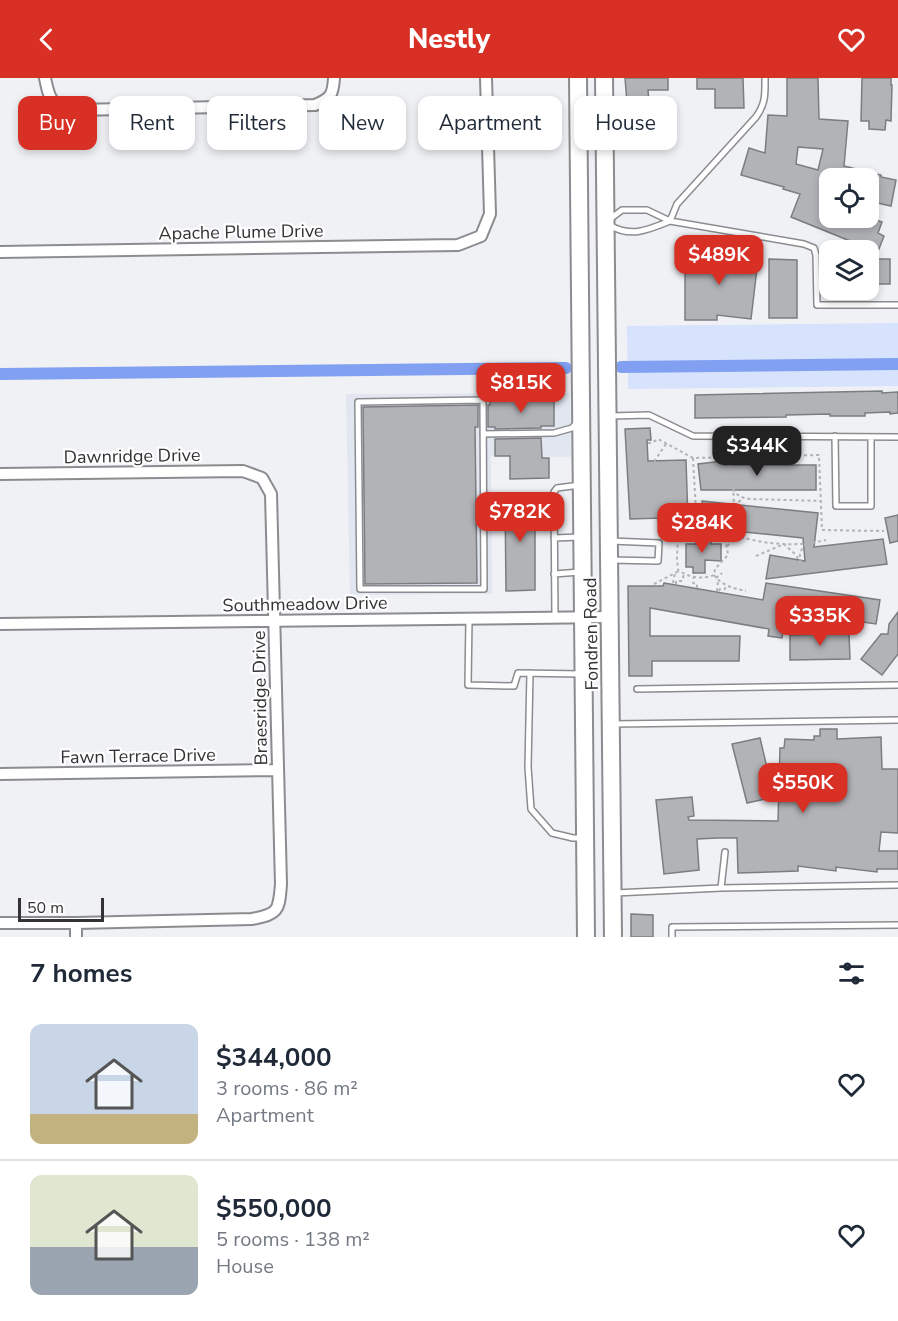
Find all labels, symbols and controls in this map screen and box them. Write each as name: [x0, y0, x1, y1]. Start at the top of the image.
text: Nestly: [408, 21, 490, 58]
icon: back: [30, 23, 63, 56]
icon: heart: [835, 23, 868, 56]
chip: Buy: [18, 96, 97, 150]
chip: Rent: [109, 96, 195, 150]
chip: Filters: [207, 96, 307, 150]
chip: New: [319, 96, 406, 150]
chip: Apartment: [418, 96, 562, 150]
chip: House: [574, 96, 677, 150]
map controls: [819, 168, 879, 300]
button: locate: [819, 168, 879, 228]
street label: Apache Plume Drive: [158, 219, 324, 245]
pin: $489K: [677, 235, 761, 286]
button: layers: [819, 240, 879, 300]
text: $489K: [688, 241, 750, 268]
pin: $815K: [479, 363, 563, 414]
text: $815K: [490, 369, 552, 396]
pin: $344K: [715, 426, 799, 477]
text: $344K: [726, 432, 788, 459]
street label: Dawnridge Drive: [63, 443, 201, 469]
pin: $782K: [478, 492, 562, 543]
text: $782K: [489, 498, 551, 525]
pin: $284K: [660, 503, 744, 554]
text: $284K: [671, 509, 733, 536]
street label: Fondren Road: [578, 577, 604, 691]
street label: Southmeadow Drive: [222, 591, 388, 617]
pin: $335K: [778, 596, 862, 647]
text: $335K: [789, 602, 851, 629]
street label: Braesridge Drive: [247, 630, 273, 766]
street label: Fawn Terrace Drive: [60, 743, 216, 769]
pin: $550K: [761, 763, 845, 814]
text: $550K: [772, 769, 834, 796]
scale bar: [18, 895, 104, 922]
text: 50 m: [27, 897, 64, 919]
text: 7 homes: [30, 956, 132, 991]
icon: filters: [835, 957, 868, 990]
text: $344,000: [216, 1040, 332, 1075]
icon: home: [78, 1048, 150, 1120]
icon: heart: [835, 1068, 868, 1101]
text: 3 rooms · 86 m²: [216, 1075, 358, 1102]
text: Apartment: [216, 1102, 314, 1129]
text: $550,000: [216, 1191, 332, 1226]
icon: home: [78, 1199, 150, 1271]
icon: heart: [835, 1219, 868, 1252]
text: 5 rooms · 138 m²: [216, 1226, 370, 1253]
text: House: [216, 1253, 274, 1280]

